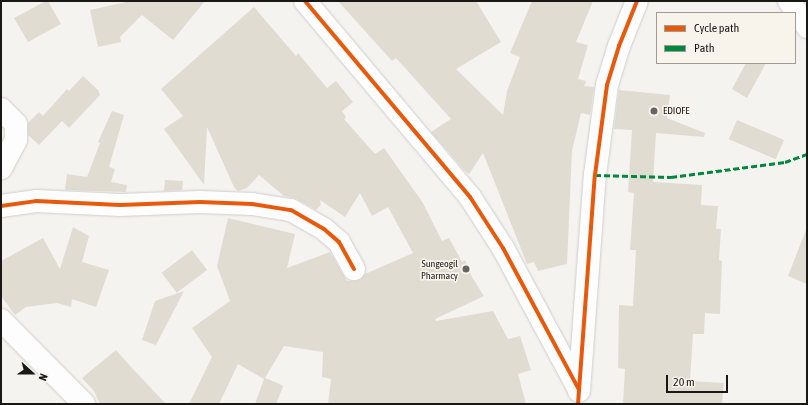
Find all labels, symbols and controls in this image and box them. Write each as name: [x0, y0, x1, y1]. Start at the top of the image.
legend: [656, 12, 796, 64]
text: Cycle path: [694, 21, 739, 35]
text: Path: [694, 41, 715, 55]
marker: EDIOFE: [648, 105, 660, 117]
place label: EDIOFE: [663, 105, 690, 117]
place label: Sungeogil Pharmacy: [421, 257, 458, 280]
marker: Sungeogil Pharmacy: [461, 264, 471, 274]
north arrow: [12, 353, 52, 393]
scale bar: [668, 367, 730, 393]
text: N: [36, 372, 50, 382]
text: 20 m: [673, 375, 695, 389]

